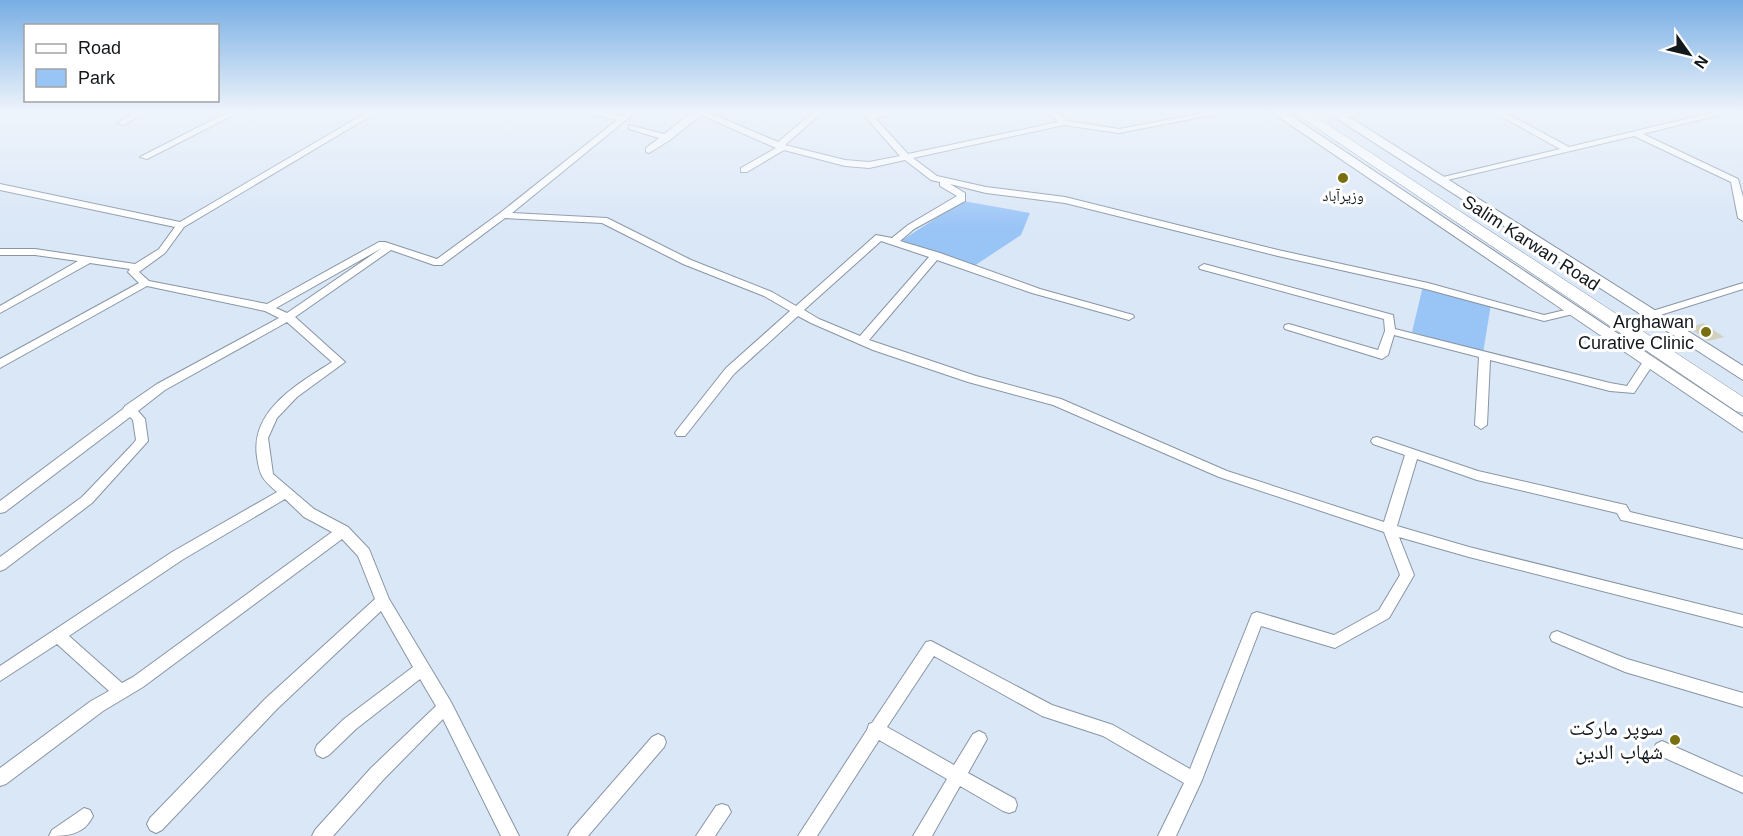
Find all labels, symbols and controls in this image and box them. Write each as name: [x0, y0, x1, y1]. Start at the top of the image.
legend: [24, 24, 219, 102]
north arrow: [1659, 24, 1719, 84]
text: Road: [78, 38, 121, 58]
text: N: [1691, 53, 1711, 72]
text: Park: [78, 68, 116, 88]
marker: وزیرآباد: [1336, 171, 1350, 185]
place label: وزیرآباد: [1322, 187, 1364, 205]
street label: Salim Karwan Road: [1459, 191, 1603, 295]
place label: Arghawan Curative Clinic: [1578, 312, 1694, 353]
marker: Arghawan Curative Clinic: [1699, 325, 1713, 339]
place label: سوپر مارکت شهاب الدین: [1569, 716, 1663, 765]
marker: سوپر مارکت شهاب الدین: [1668, 733, 1682, 747]

